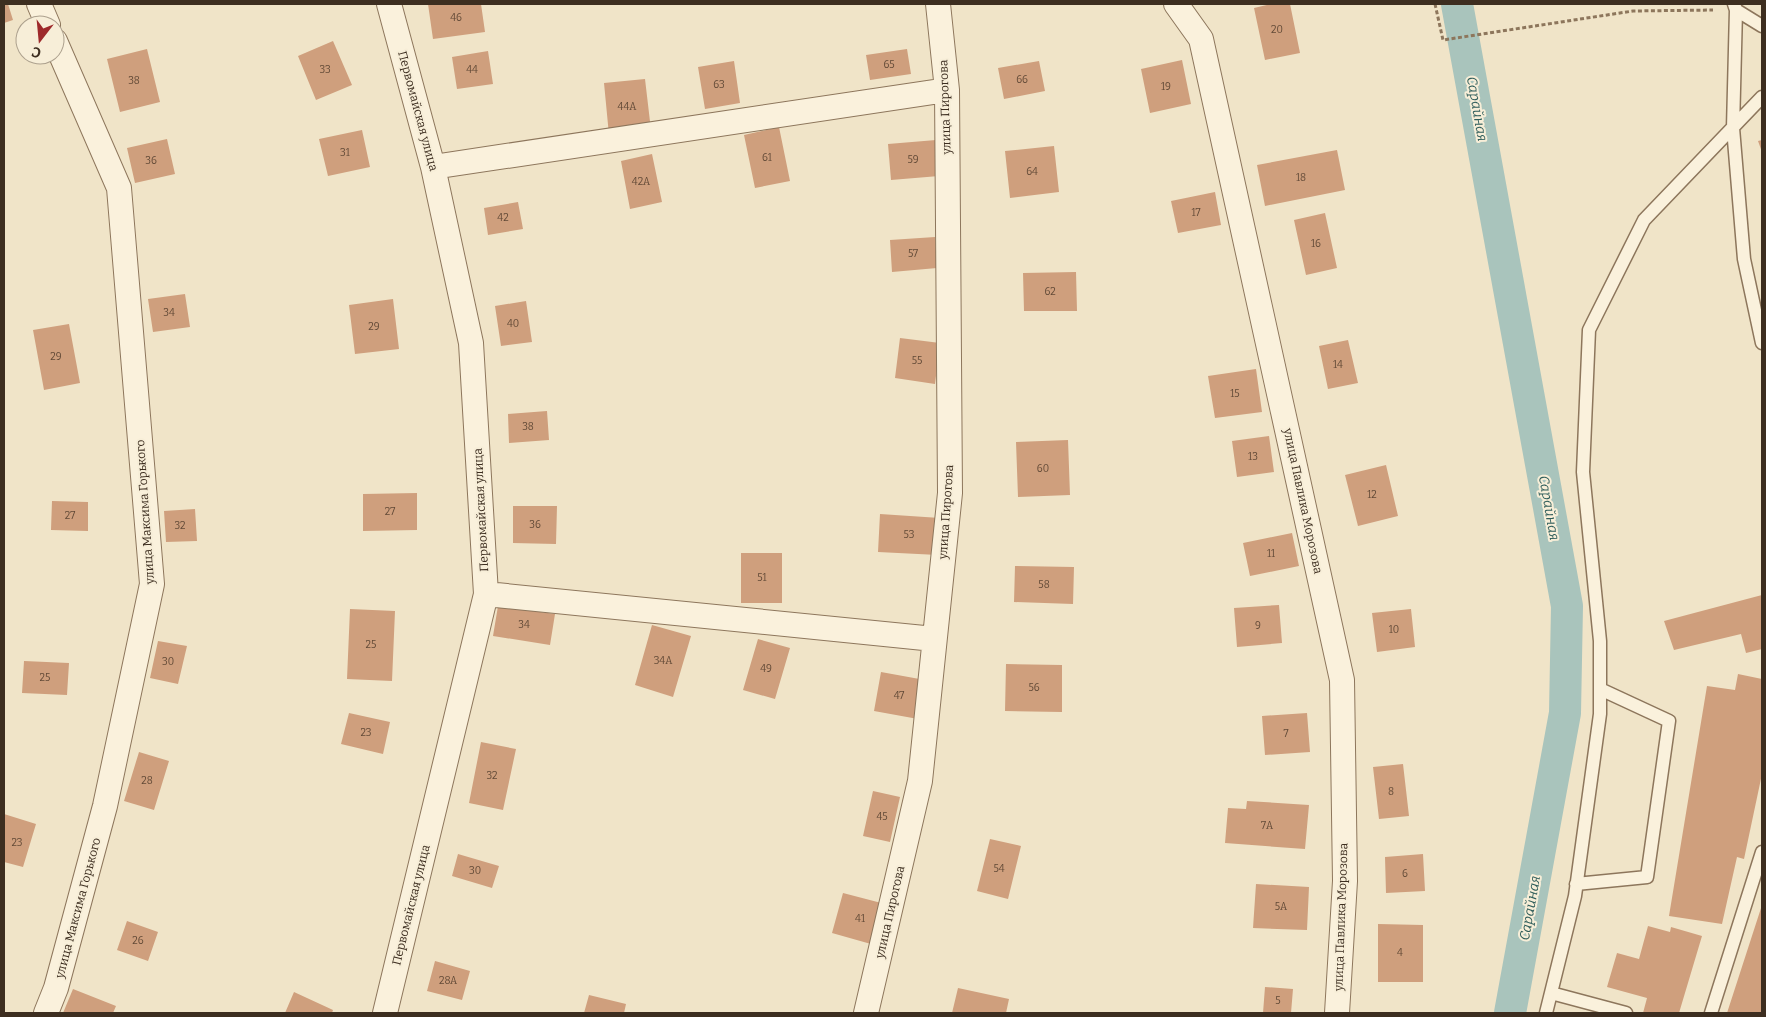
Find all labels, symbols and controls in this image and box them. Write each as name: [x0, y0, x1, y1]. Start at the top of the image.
house number: 46: [450, 12, 462, 24]
north arrow: [15, 15, 65, 65]
house number: 20: [1271, 24, 1283, 36]
text: С: [30, 43, 43, 61]
street label: Первомайская улица: [395, 49, 441, 173]
house number: 65: [883, 59, 895, 71]
street label: улица Пирогова: [936, 59, 954, 156]
house number: 33: [319, 64, 331, 76]
house number: 44: [466, 64, 478, 76]
house number: 66: [1016, 74, 1028, 86]
house number: 38: [128, 75, 140, 87]
water label: Сарайная: [1463, 75, 1491, 143]
house number: 63: [713, 79, 725, 91]
house number: 19: [1161, 81, 1171, 93]
house number: 44А: [618, 101, 637, 113]
house number: 31: [340, 147, 350, 159]
house number: 61: [762, 152, 772, 164]
house number: 59: [907, 154, 919, 166]
house number: 36: [145, 155, 157, 167]
house number: 64: [1026, 166, 1038, 178]
house number: 18: [1296, 172, 1306, 184]
house number: 42А: [632, 176, 651, 188]
house number: 17: [1192, 207, 1200, 219]
house number: 42: [497, 212, 509, 224]
house number: 16: [1311, 238, 1321, 250]
house number: 57: [908, 248, 918, 260]
house number: 62: [1044, 286, 1056, 298]
house number: 34: [163, 307, 175, 319]
house number: 40: [507, 318, 519, 330]
house number: 29: [368, 321, 380, 333]
house number: 29: [50, 351, 62, 363]
house number: 55: [912, 355, 922, 367]
house number: 14: [1333, 359, 1343, 371]
house number: 15: [1230, 388, 1240, 400]
house number: 38: [522, 421, 534, 433]
street label: улица Павлика Морозова: [1281, 426, 1325, 575]
street label: улица Максима Горького: [133, 439, 157, 586]
street label: Первомайская улица: [471, 447, 491, 572]
house number: 13: [1248, 451, 1258, 463]
house number: 60: [1037, 463, 1049, 475]
street label: улица Пирогова: [936, 464, 956, 561]
water label: Сарайная: [1535, 474, 1563, 542]
house number: 12: [1367, 489, 1377, 501]
house number: 27: [385, 506, 395, 518]
house number: 27: [65, 510, 75, 522]
house number: 36: [529, 519, 541, 531]
house number: 32: [174, 520, 186, 532]
house number: 53: [904, 529, 915, 541]
house number: 11: [1267, 548, 1275, 560]
house number: 51: [757, 572, 767, 584]
house number: 58: [1038, 579, 1050, 591]
house number: 34: [518, 619, 530, 631]
house number: 9: [1255, 620, 1261, 632]
house number: 10: [1389, 624, 1399, 636]
house number: 25: [366, 639, 376, 651]
house number: 34А: [654, 655, 673, 667]
house number: 30: [162, 656, 174, 668]
house number: 49: [760, 663, 772, 675]
house number: 25: [40, 672, 50, 684]
house number: 56: [1028, 682, 1040, 694]
house number: 47: [894, 690, 904, 702]
house number: 23: [360, 727, 372, 739]
house number: 7: [1283, 728, 1289, 740]
house number: 32: [486, 770, 498, 782]
house number: 28: [141, 775, 153, 787]
house number: 8: [1388, 786, 1394, 798]
house number: 45: [876, 811, 888, 823]
house number: 7А: [1261, 820, 1274, 832]
street label: улица Максима Горького: [52, 836, 104, 981]
house number: 23: [11, 837, 23, 849]
street label: улица Павлика Морозова: [1331, 842, 1351, 992]
street label: Первомайская улица: [389, 843, 433, 967]
house number: 54: [993, 863, 1005, 875]
street label: улица Пирогова: [872, 864, 908, 961]
house number: 30: [469, 865, 481, 877]
house number: 6: [1402, 868, 1408, 880]
water label: Сарайная: [1516, 874, 1544, 942]
house number: 5А: [1275, 901, 1288, 913]
house number: 41: [855, 913, 865, 925]
house number: 26: [132, 935, 144, 947]
house number: 4: [1397, 947, 1403, 959]
house number: 28А: [439, 975, 458, 987]
house number: 5: [1275, 995, 1281, 1007]

